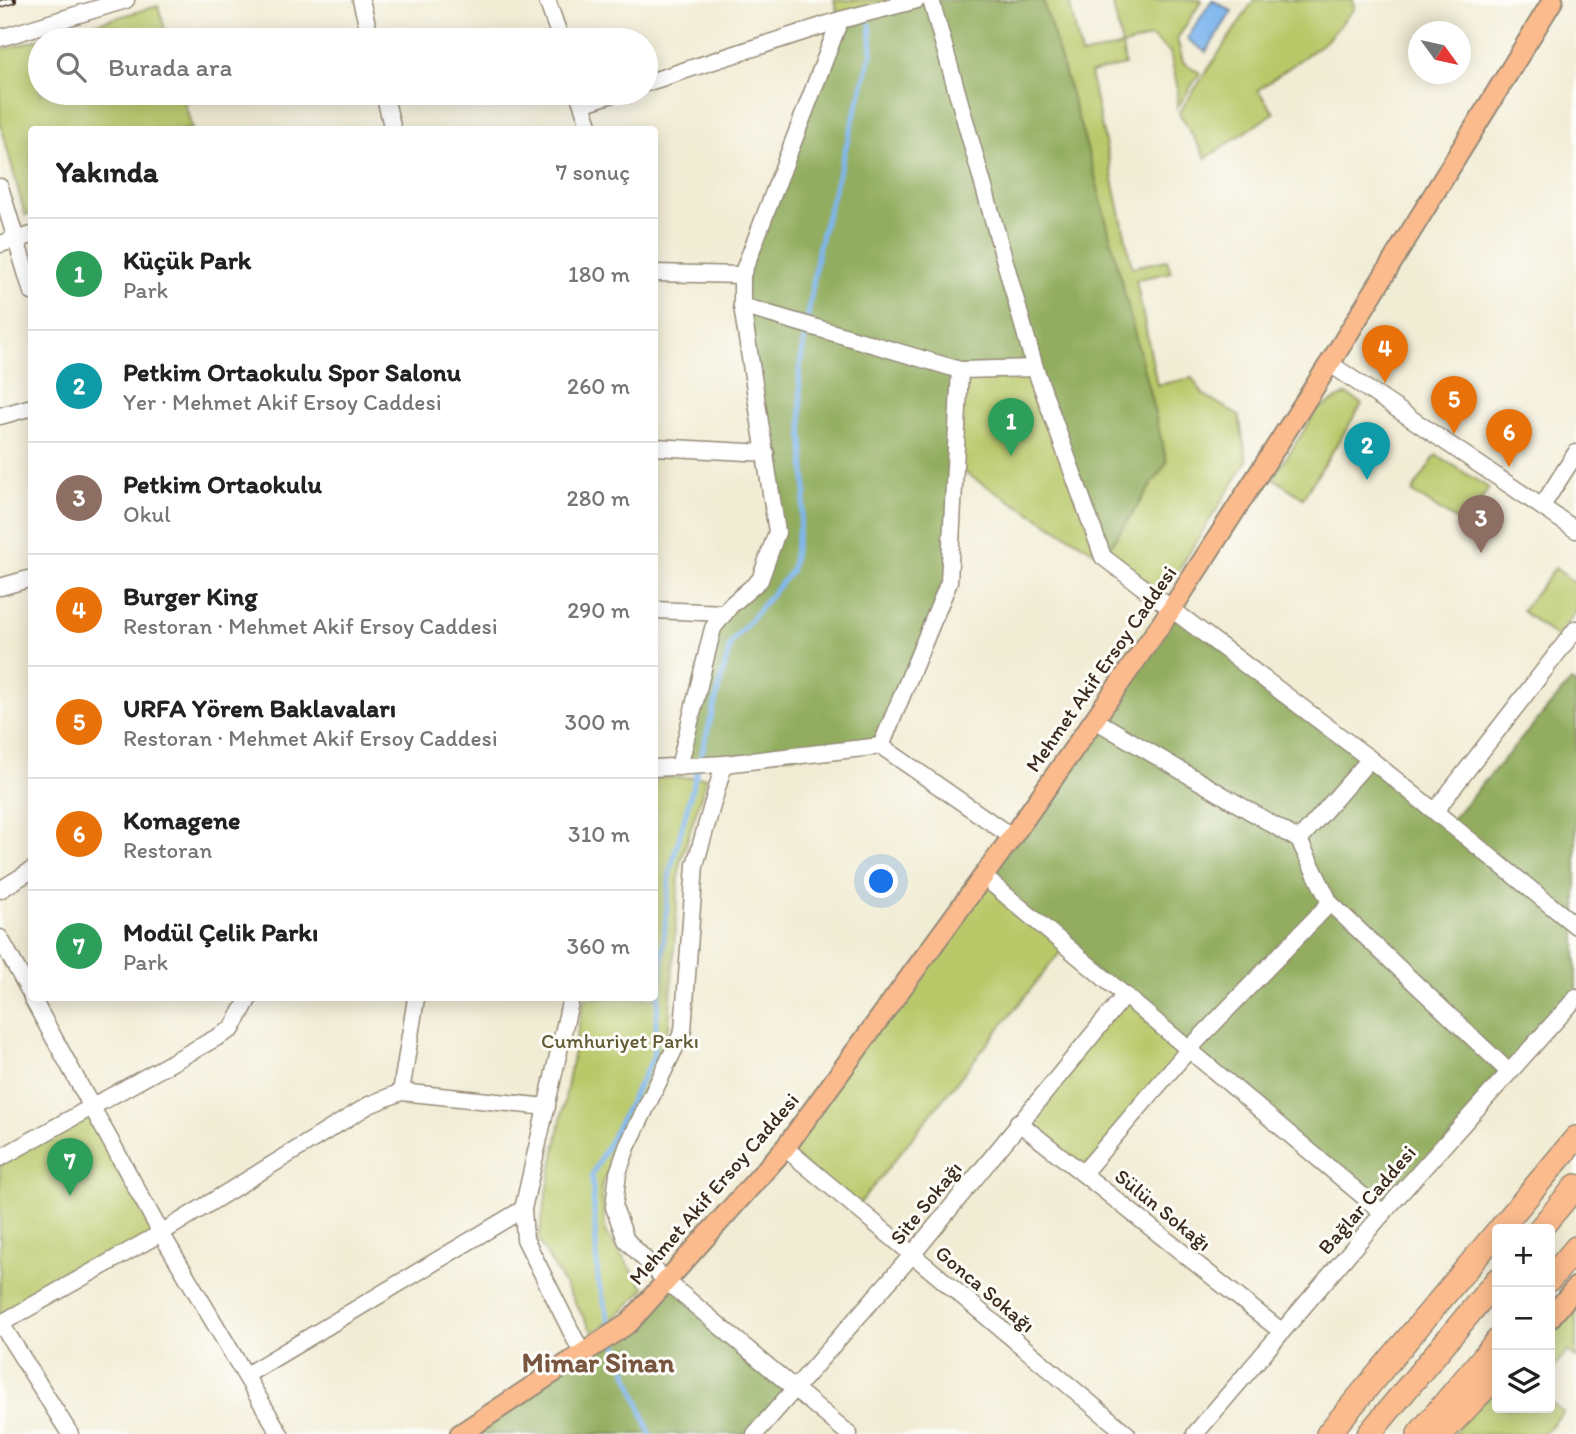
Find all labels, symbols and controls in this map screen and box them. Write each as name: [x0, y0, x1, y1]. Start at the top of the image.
north arrow: [1408, 21, 1471, 84]
search box: [28, 28, 658, 105]
icon: search: [52, 48, 90, 86]
text: Burada ara: [108, 51, 232, 83]
text: Yakında: [56, 153, 158, 190]
text: 7 sonuç: [556, 158, 630, 186]
text: Küçük Park: [123, 244, 251, 276]
text: 1: [74, 260, 84, 288]
text: 180 m: [568, 260, 630, 288]
text: Park: [123, 276, 168, 304]
pin: 4: [1362, 325, 1408, 383]
text: Petkim Ortaokulu Spor Salonu: [123, 356, 461, 388]
text: 2: [73, 372, 85, 400]
text: 260 m: [567, 372, 630, 400]
pin: 5: [1431, 376, 1477, 434]
text: Yer · Mehmet Akif Ersoy Caddesi: [123, 388, 442, 416]
pin: 1: [988, 398, 1034, 456]
pin: 6: [1486, 409, 1532, 467]
pin: 2: [1344, 422, 1390, 480]
text: Petkim Ortaokulu: [123, 468, 322, 500]
text: 3: [73, 484, 85, 512]
text: 280 m: [567, 484, 630, 512]
pin: 3: [1458, 495, 1504, 553]
text: Okul: [123, 500, 171, 528]
street label: Mehmet Akif Ersoy Caddesi: [1020, 561, 1181, 777]
text: Burger King: [123, 580, 257, 612]
text: 4: [72, 596, 86, 624]
text: 290 m: [567, 596, 630, 624]
text: Restoran · Mehmet Akif Ersoy Caddesi: [123, 612, 498, 640]
text: URFA Yörem Baklavaları: [123, 692, 396, 724]
text: 5: [73, 708, 85, 736]
text: 300 m: [565, 708, 630, 736]
text: Restoran · Mehmet Akif Ersoy Caddesi: [123, 724, 498, 752]
text: Komagene: [123, 804, 240, 836]
text: 6: [73, 820, 85, 848]
text: 310 m: [568, 820, 630, 848]
text: Restoran: [123, 836, 212, 864]
your location: [864, 864, 898, 898]
text: Modül Çelik Parkı: [123, 916, 318, 948]
text: 7: [73, 932, 85, 960]
text: 360 m: [567, 932, 630, 960]
text: Park: [123, 948, 168, 976]
park label: Cumhuriyet Parkı: [541, 1028, 699, 1053]
street label: Mehmet Akif Ersoy Caddesi: [623, 1088, 804, 1290]
pin: 7: [47, 1138, 93, 1196]
street label: Bağlar Caddesi: [1312, 1140, 1421, 1259]
street label: Site Sokağı: [884, 1156, 967, 1249]
street label: Sülün Sokağı: [1110, 1163, 1217, 1256]
map controls: [1492, 1224, 1555, 1413]
button: +: [1492, 1224, 1555, 1287]
street label: Gonca Sokağı: [931, 1240, 1040, 1337]
button: −: [1492, 1287, 1555, 1350]
district label: Mimar Sinan: [522, 1345, 674, 1379]
button: layers: [1492, 1350, 1555, 1413]

